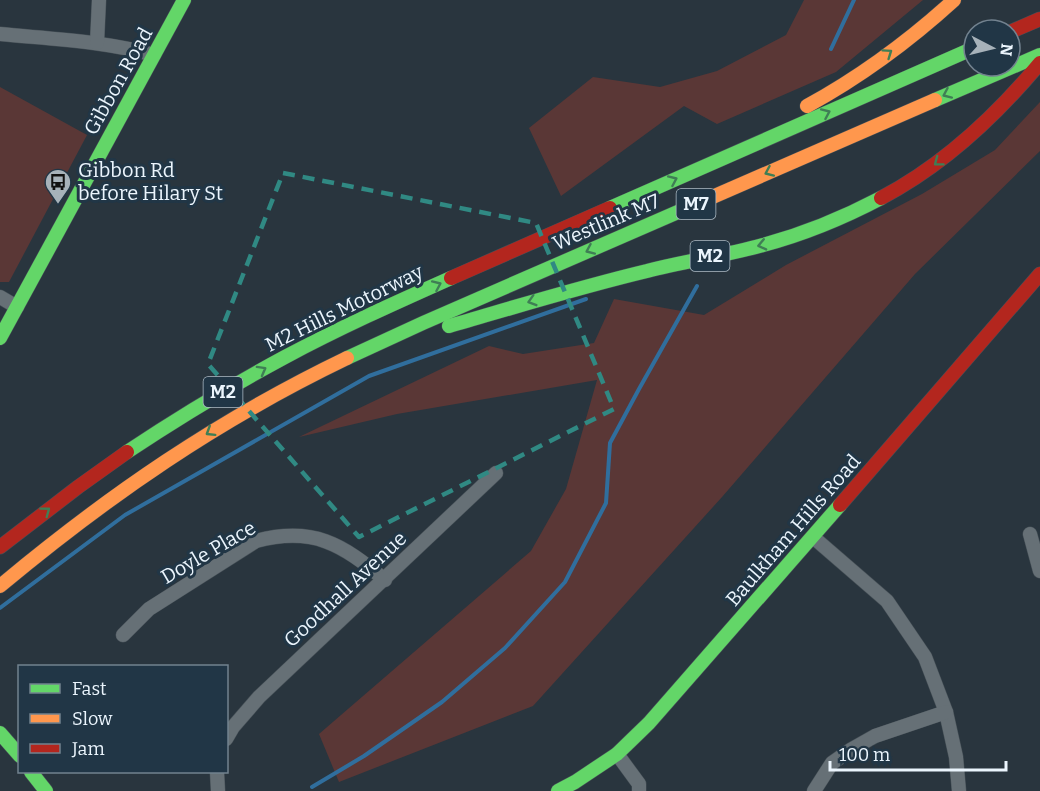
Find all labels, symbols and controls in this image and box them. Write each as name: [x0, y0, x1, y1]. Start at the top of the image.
north arrow: [962, 18, 1022, 78]
street label: Gibbon Road: [79, 23, 157, 139]
text: N: [996, 42, 1017, 57]
one-way arrow: [882, 49, 893, 60]
one-way arrow: [943, 87, 954, 99]
one-way arrow: [820, 108, 831, 120]
one-way arrow: [933, 155, 944, 166]
place label: Gibbon Rd before Hilary St: [78, 158, 223, 205]
one-way arrow: [764, 165, 775, 177]
bus stop icon: Gibbon Rd before Hilary St: [43, 167, 73, 205]
one-way arrow: [667, 175, 678, 187]
street label: Westlink M7: [549, 189, 663, 255]
road number: M7: [676, 189, 716, 219]
one-way arrow: [758, 237, 768, 250]
road number: M2: [690, 241, 730, 271]
one-way arrow: [585, 243, 596, 255]
street label: M2 Hills Motorway: [261, 259, 427, 357]
one-way arrow: [430, 280, 441, 292]
one-way arrow: [527, 294, 538, 306]
one-way arrow: [255, 366, 266, 377]
road number: M2: [204, 377, 242, 407]
one-way arrow: [206, 425, 216, 437]
street label: Baulkham Hills Road: [721, 449, 865, 611]
one-way arrow: [40, 508, 51, 519]
street label: Doyle Place: [156, 515, 260, 589]
street label: Goodhall Avenue: [279, 526, 411, 652]
legend: [18, 665, 228, 773]
text: Fast: [72, 678, 107, 700]
text: Slow: [72, 708, 113, 730]
scale bar: [830, 734, 1006, 772]
text: Jam: [71, 738, 105, 760]
text: 100 m: [839, 744, 890, 766]

